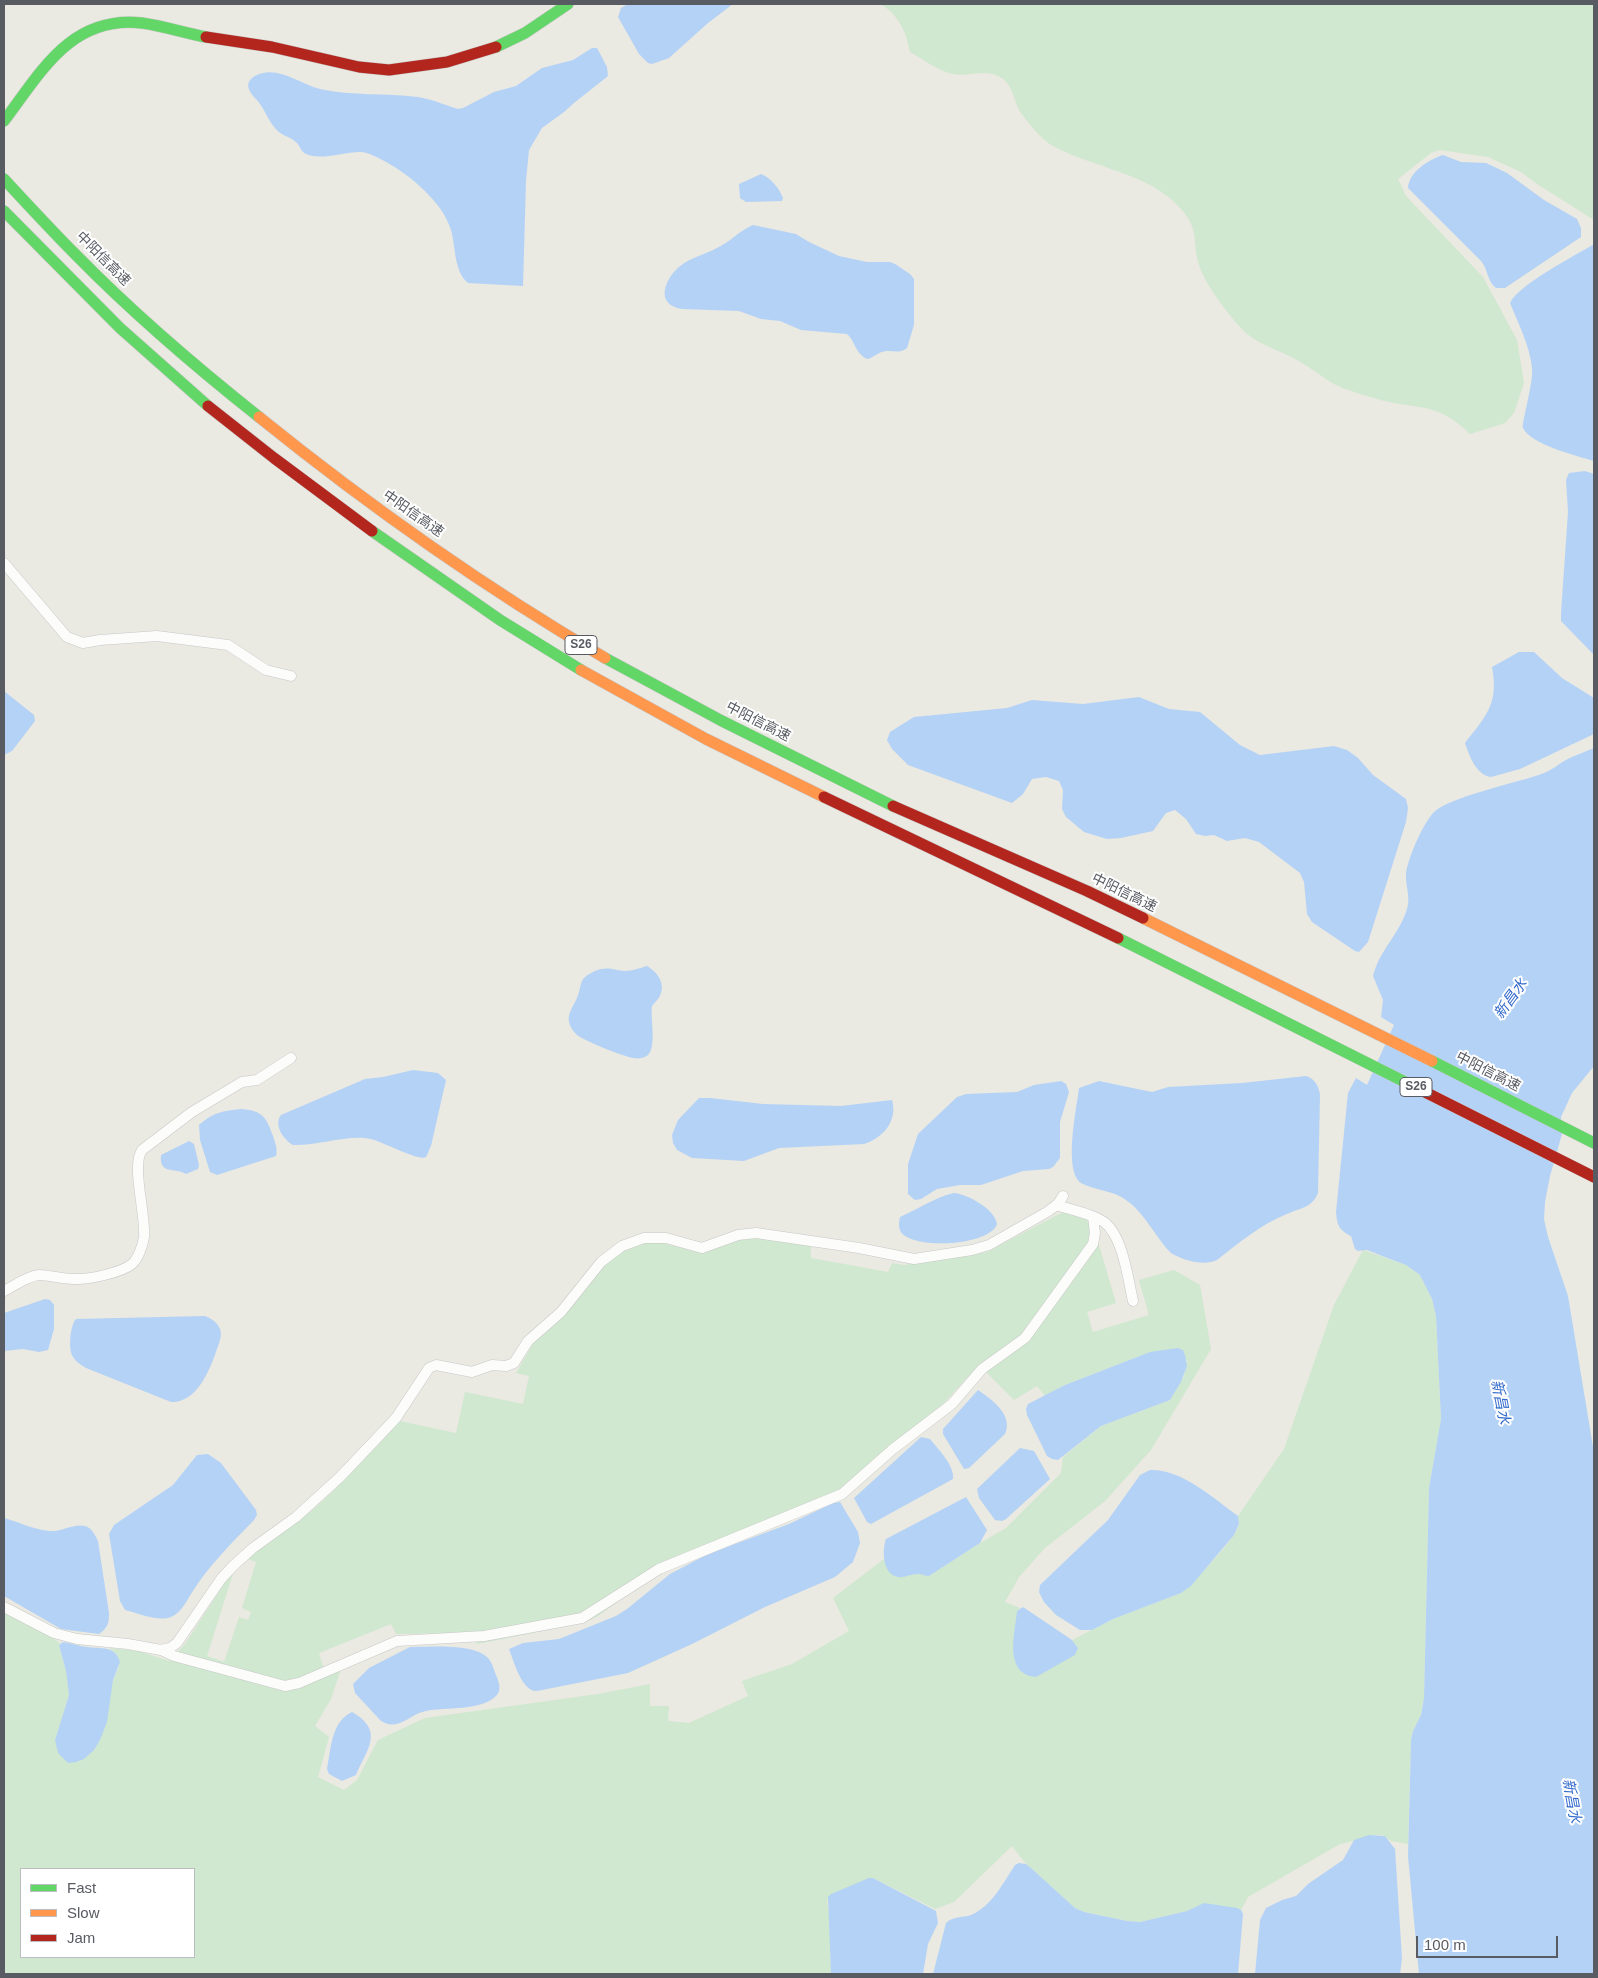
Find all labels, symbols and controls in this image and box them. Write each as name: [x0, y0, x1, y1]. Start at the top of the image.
street label: 中阳信高速: [72, 228, 134, 290]
street label: 中阳信高速: [380, 487, 446, 541]
road number: S26: [565, 636, 597, 654]
street label: 中阳信高速: [723, 699, 793, 745]
street label: 中阳信高速: [1089, 870, 1159, 916]
water label: 新昌水: [1490, 976, 1532, 1022]
street label: 中阳信高速: [1453, 1049, 1523, 1095]
road number: S26: [1400, 1078, 1432, 1096]
water label: 新昌水: [1487, 1378, 1513, 1426]
water label: 新昌水: [1558, 1777, 1584, 1825]
legend: [20, 1868, 195, 1958]
text: Fast: [67, 1879, 96, 1896]
text: Slow: [67, 1904, 100, 1921]
scale bar: [1418, 1926, 1560, 1958]
text: Jam: [67, 1929, 95, 1946]
text: 100 m: [1424, 1936, 1466, 1953]

